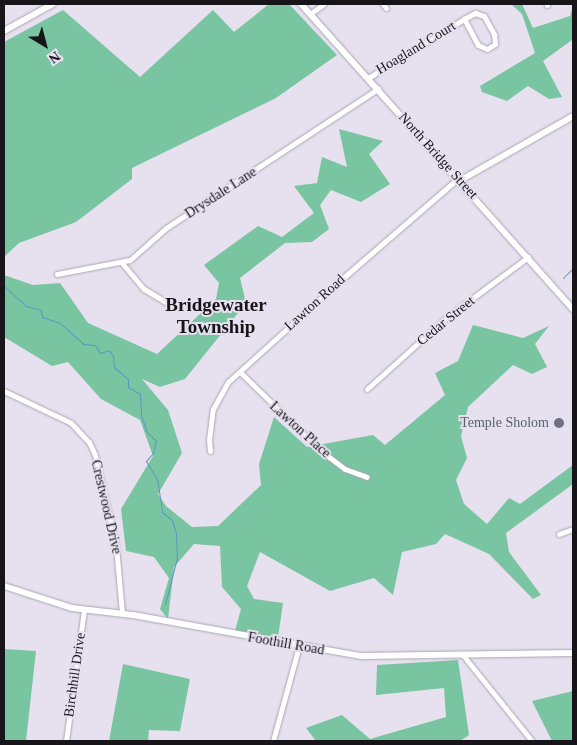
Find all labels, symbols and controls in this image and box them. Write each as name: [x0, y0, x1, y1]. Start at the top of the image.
street label: Hoagland Court: [373, 18, 459, 78]
north arrow: [20, 20, 70, 70]
text: N: [46, 48, 63, 66]
street label: North Bridge Street: [395, 109, 481, 203]
street label: Drysdale Lane: [182, 164, 260, 222]
street label: Lawton Road: [281, 271, 349, 335]
street label: Cedar Street: [414, 293, 478, 349]
district label: Bridgewater Township: [165, 294, 267, 338]
street label: Lawton Place: [266, 398, 334, 462]
place label: Temple Sholom: [460, 415, 549, 431]
marker: Temple Sholom: [553, 417, 565, 429]
street label: Crestwood Drive: [87, 458, 125, 556]
street label: Foothill Road: [246, 629, 326, 659]
street label: Birchhill Drive: [61, 632, 89, 718]

